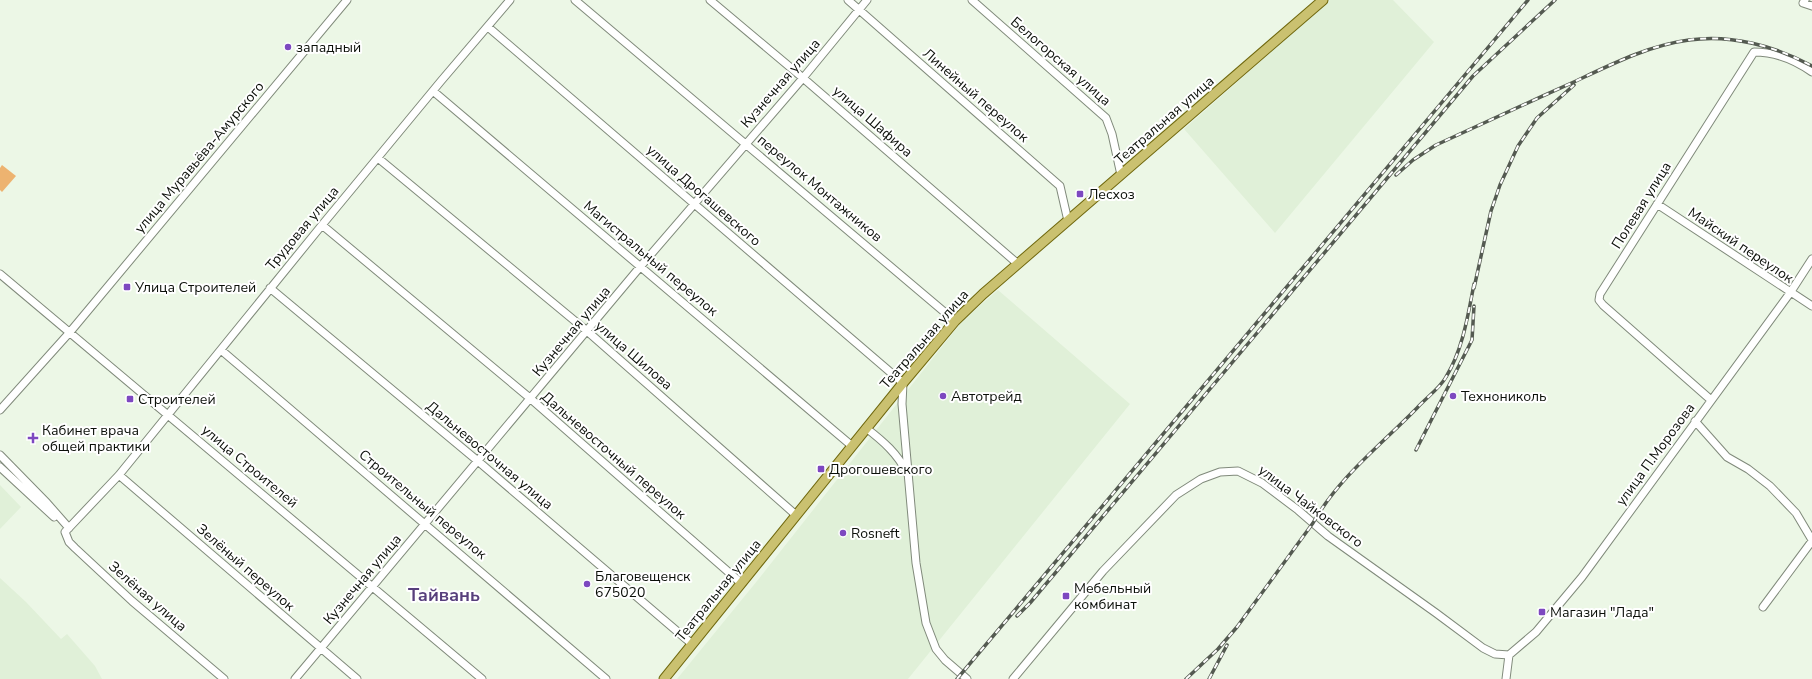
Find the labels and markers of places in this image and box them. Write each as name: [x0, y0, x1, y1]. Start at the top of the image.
place label: западный: [296, 38, 361, 57]
marker: западный: [283, 42, 293, 52]
place label: Лесхоз: [1088, 185, 1135, 204]
marker: Лесхоз: [1075, 189, 1085, 199]
place label: Улица Строителей: [134, 278, 256, 297]
marker: Улица Строителей: [122, 282, 132, 292]
place label: Автотрейд: [951, 387, 1022, 406]
place label: Технониколь: [1461, 387, 1547, 406]
place label: Строителей: [138, 390, 216, 409]
marker: Автотрейд: [938, 391, 948, 401]
marker: Технониколь: [1448, 391, 1458, 401]
marker: Строителей: [125, 394, 135, 404]
place label: Кабинет врача общей практики: [42, 421, 150, 456]
marker: Кабинет врача общей практики: [27, 432, 39, 444]
place label: Дрогошевского: [829, 460, 933, 479]
marker: Дрогошевского: [816, 464, 826, 474]
place label: Rosneft: [851, 524, 899, 543]
marker: Rosneft: [838, 528, 848, 538]
place label: Благовещенск 675020: [595, 567, 691, 602]
marker: Благовещенск 675020: [582, 579, 592, 589]
place label: Мебельный комбинат: [1074, 579, 1151, 614]
marker: Мебельный комбинат: [1061, 591, 1071, 601]
place label: Магазин "Лада": [1550, 603, 1654, 622]
marker: Магазин "Лада": [1537, 607, 1547, 617]

